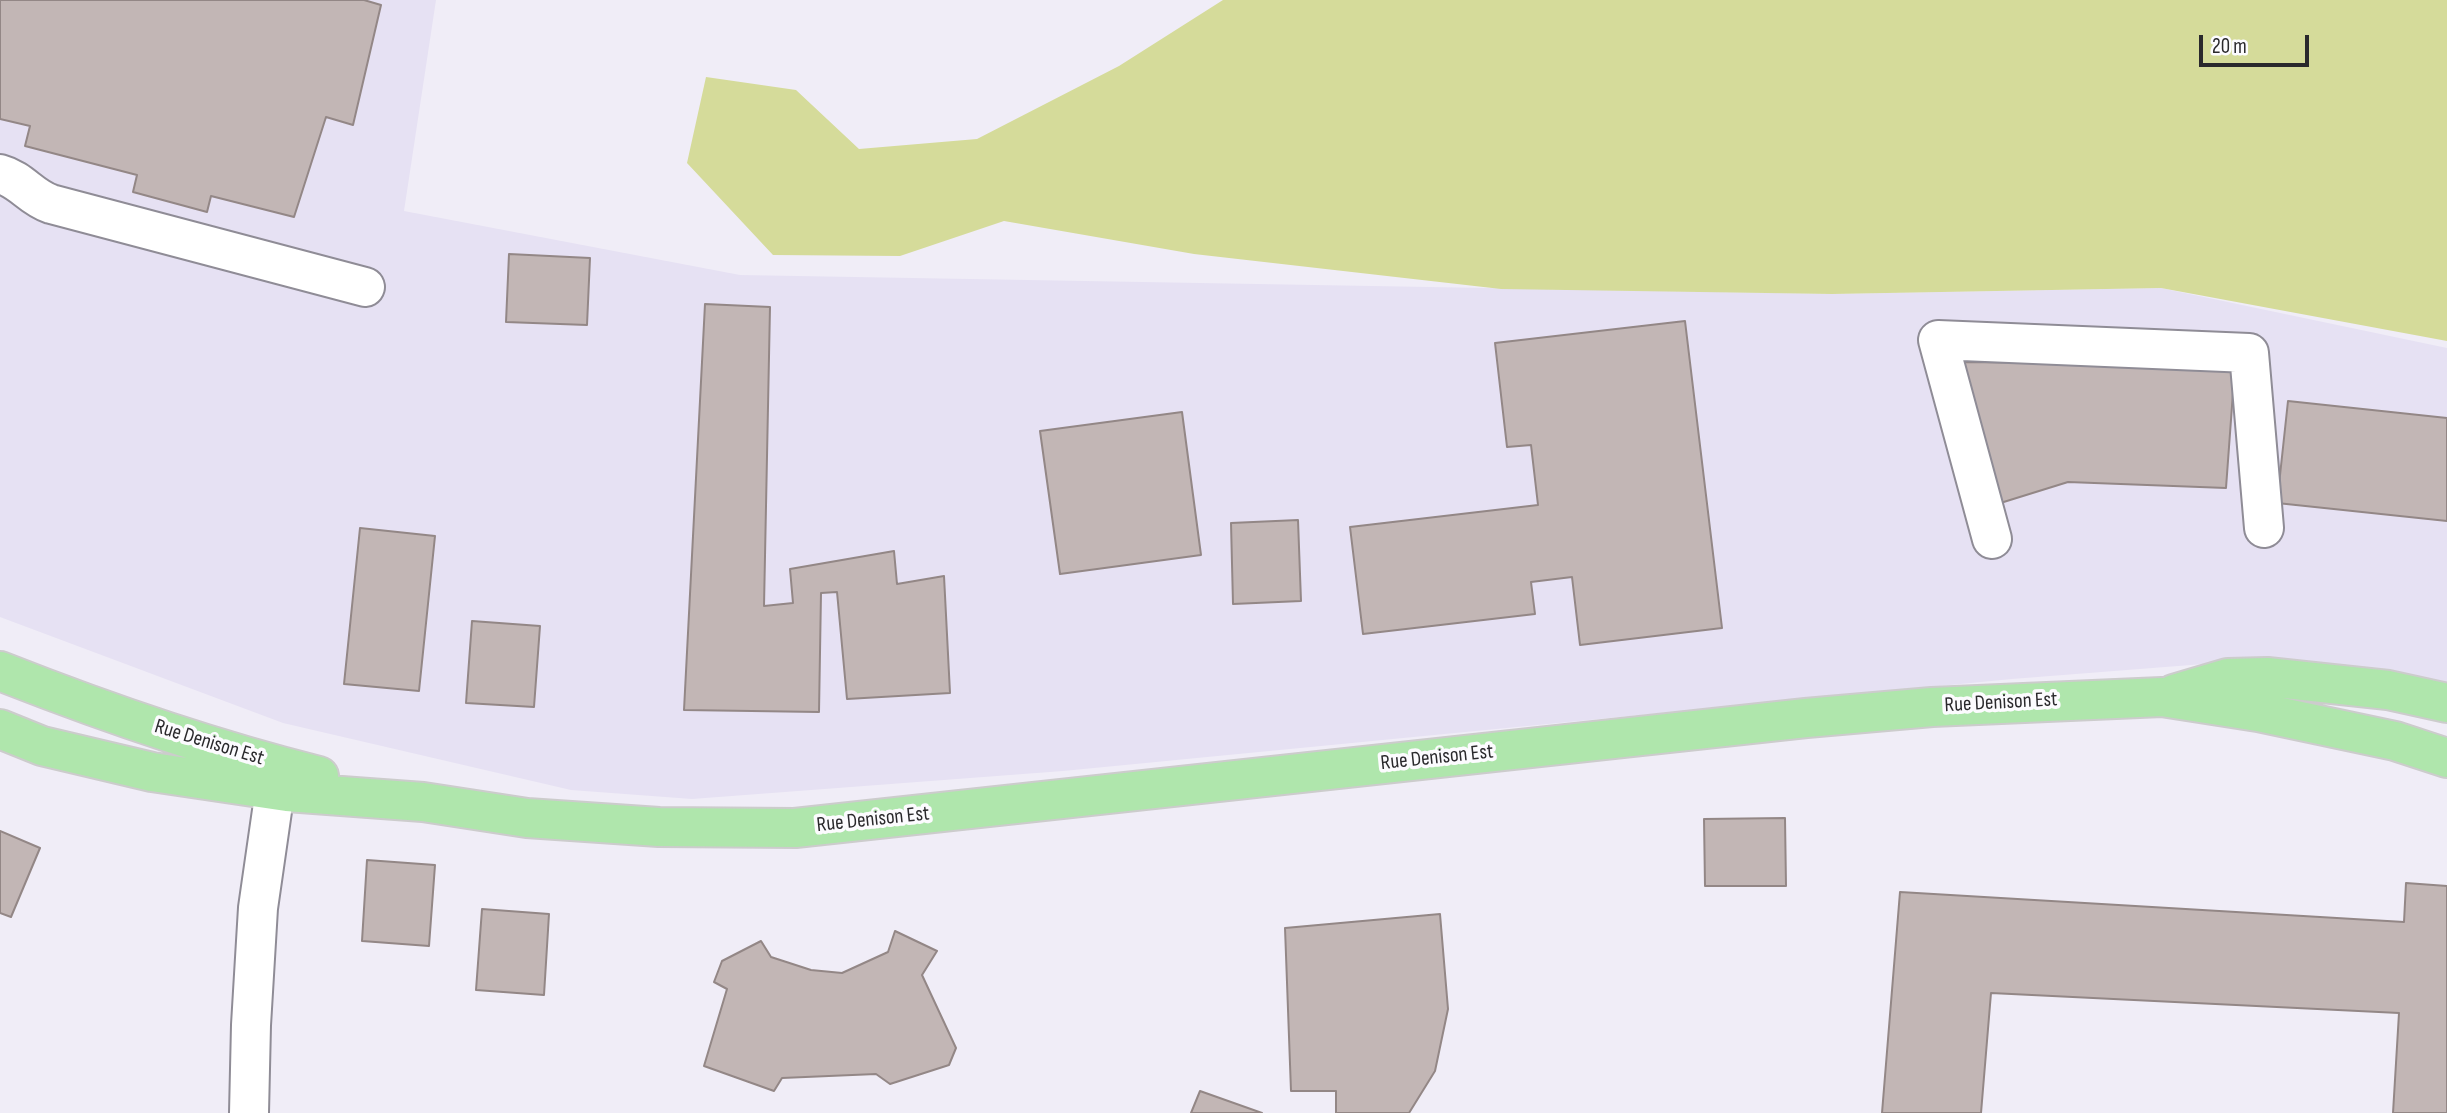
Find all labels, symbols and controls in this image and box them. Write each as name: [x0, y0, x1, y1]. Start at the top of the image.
scale bar: [2202, 21, 2312, 65]
text: 20 m: [2212, 34, 2247, 59]
street label: Rue Denison Est: [1944, 687, 2058, 719]
street label: Rue Denison Est: [151, 714, 267, 772]
street label: Rue Denison Est: [1379, 740, 1495, 776]
street label: Rue Denison Est: [815, 802, 931, 838]

